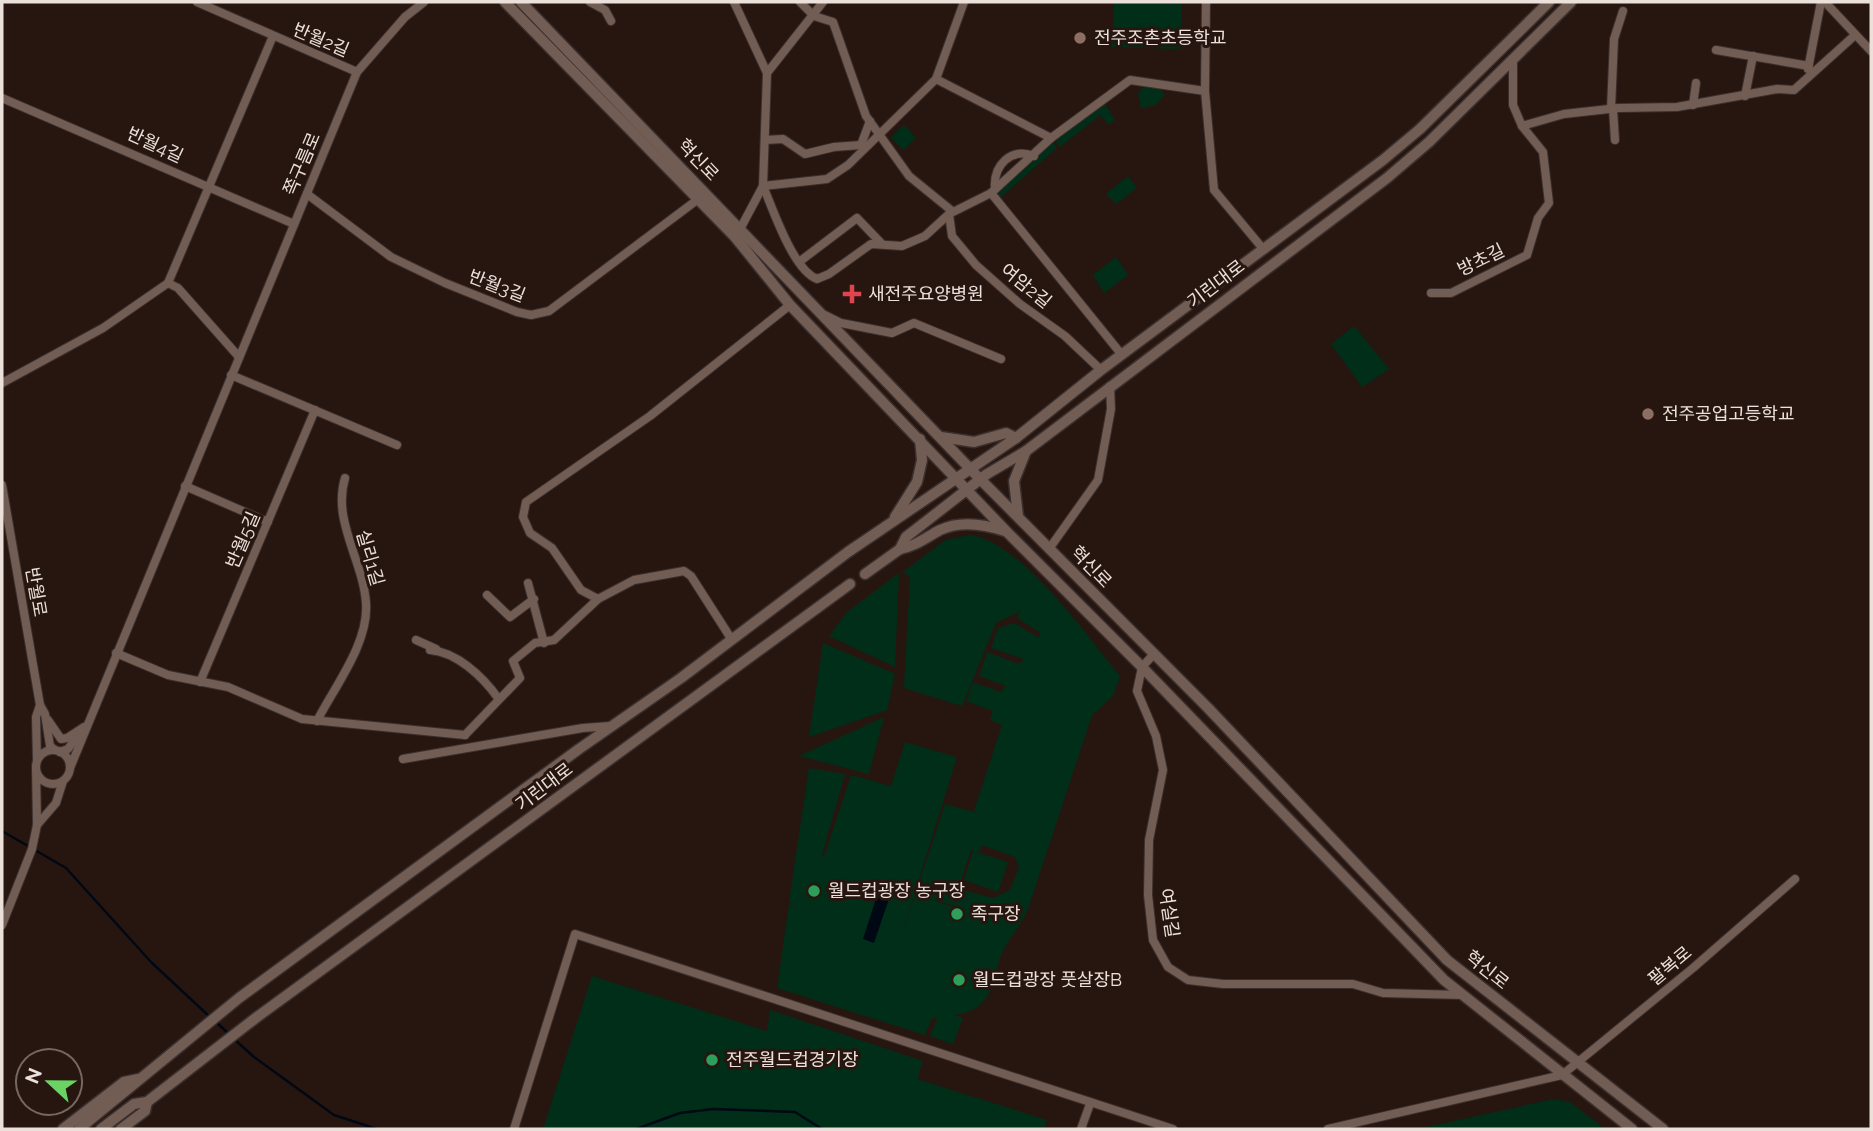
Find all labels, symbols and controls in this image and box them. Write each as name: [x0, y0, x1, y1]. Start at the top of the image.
street label: 반월2길: [290, 18, 352, 61]
place label: 전주조촌초등학교: [1094, 27, 1226, 48]
marker: 전주조촌초등학교: [1072, 30, 1088, 46]
street label: 반월4길: [124, 122, 187, 167]
street label: 쪽구름로: [279, 129, 324, 198]
street label: 혁신로: [674, 134, 723, 185]
street label: 방초길: [1454, 239, 1508, 280]
street label: 기린대로: [1183, 255, 1248, 312]
street label: 여암2길: [997, 259, 1056, 312]
street label: 반월3길: [466, 265, 529, 306]
place label: 새전주요양병원: [868, 283, 984, 304]
marker: 새전주요양병원: [842, 284, 862, 304]
place label: 전주공업고등학교: [1662, 403, 1794, 424]
marker: 전주공업고등학교: [1640, 406, 1656, 422]
street label: 반월5길: [221, 508, 264, 571]
street label: 실리1길: [352, 527, 388, 588]
street label: 혁신로: [1067, 541, 1116, 592]
street label: 반월로: [22, 566, 51, 618]
street label: 기린대로: [511, 758, 576, 815]
place label: 월드컵광장 농구장: [828, 880, 965, 901]
marker: 월드컵광장 농구장: [806, 883, 822, 899]
street label: 여실길: [1156, 887, 1183, 939]
place label: 족구장: [971, 903, 1021, 924]
marker: 족구장: [949, 906, 965, 922]
street label: 팔복로: [1644, 942, 1695, 990]
street label: 혁신로: [1461, 946, 1513, 993]
place label: 월드컵광장 풋살장B: [973, 969, 1122, 990]
marker: 월드컵광장 풋살장B: [951, 972, 967, 988]
north arrow: [14, 1047, 84, 1117]
place label: 전주월드컵경기장: [726, 1049, 858, 1070]
marker: 전주월드컵경기장: [704, 1052, 720, 1068]
text: N: [20, 1065, 46, 1086]

